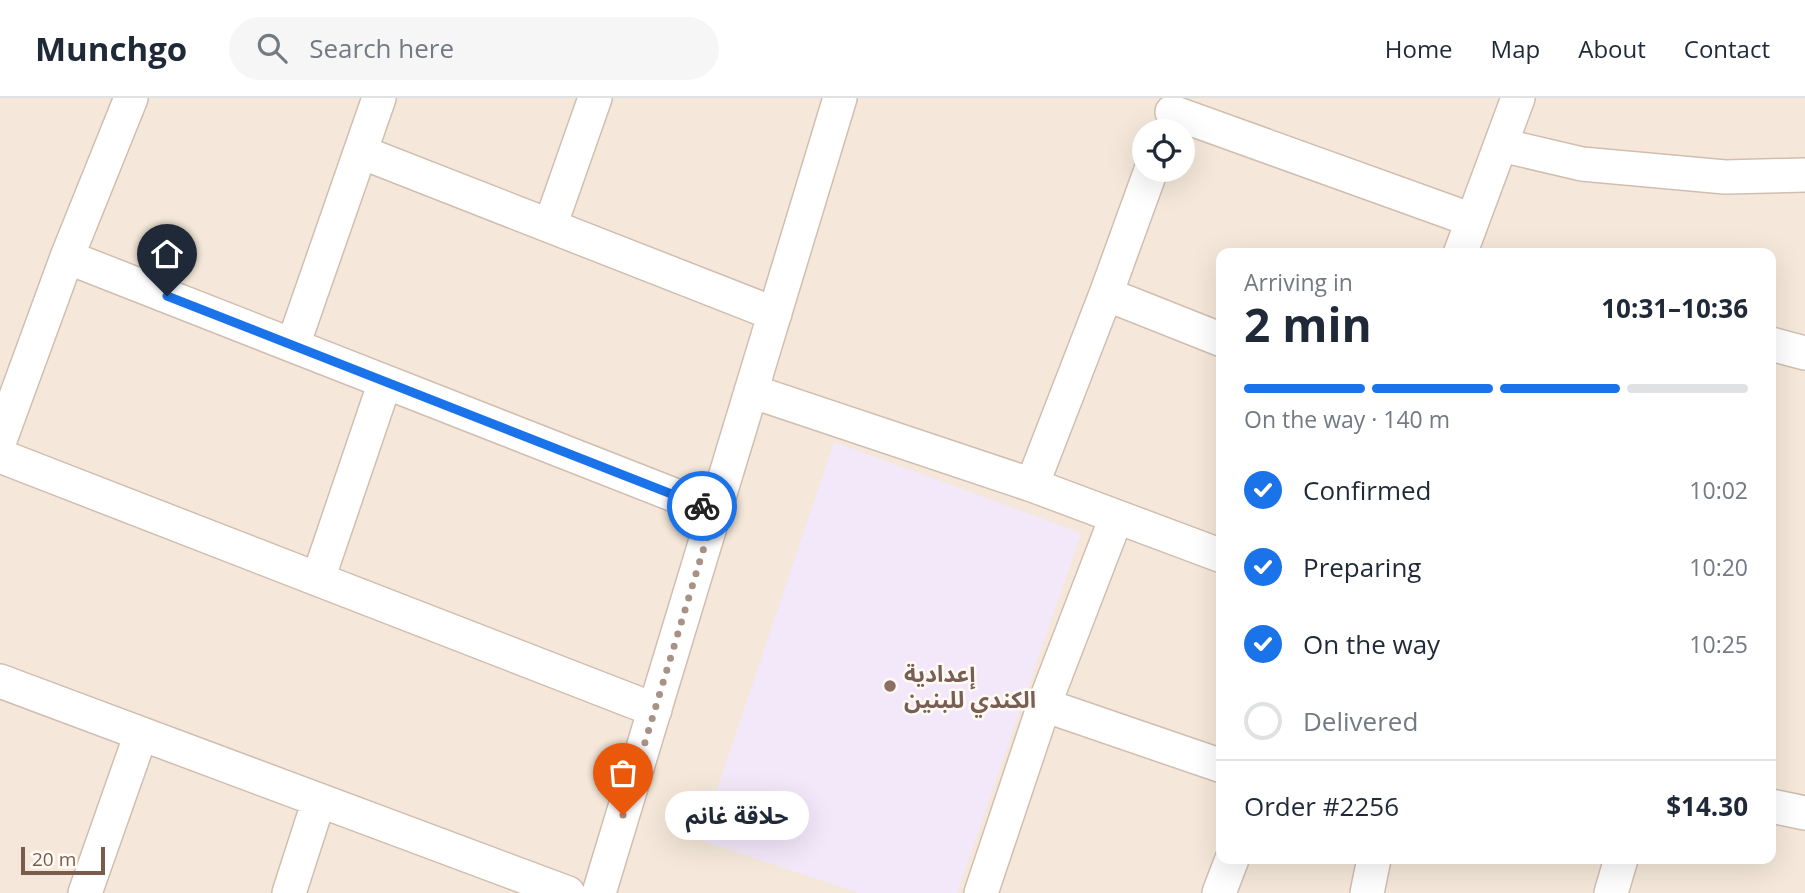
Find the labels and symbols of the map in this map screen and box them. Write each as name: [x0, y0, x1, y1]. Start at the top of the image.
pin: [137, 224, 197, 296]
courier: [667, 471, 737, 541]
place label: إعدادية الكندي للبنين: [904, 657, 1036, 718]
marker: إعدادية الكندي للبنين: [882, 678, 898, 694]
pin: [593, 743, 653, 815]
callout: حلاقة غانم: [665, 790, 808, 840]
scale bar: [21, 844, 105, 876]

